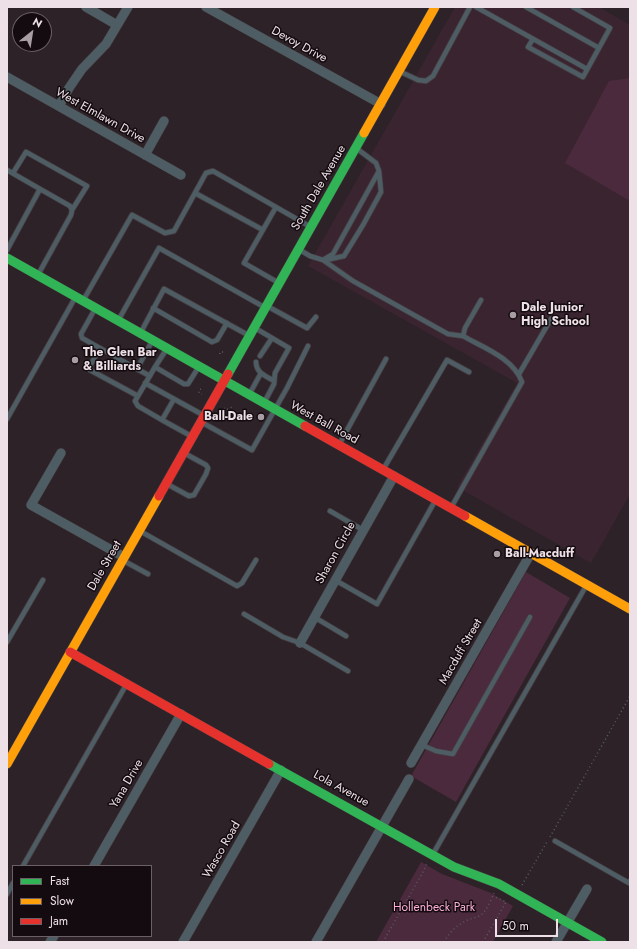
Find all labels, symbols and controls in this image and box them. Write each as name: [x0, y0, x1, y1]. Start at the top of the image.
north arrow: [12, 12, 52, 52]
text: N: [30, 13, 45, 32]
street label: Devoy Drive: [269, 24, 329, 66]
street label: West Elmlawn Drive: [53, 85, 147, 147]
street label: South Dale Avenue: [289, 143, 349, 233]
place label: Dale Junior High School: [521, 301, 589, 329]
marker: Dale Junior High School: [508, 310, 518, 320]
place label: The Glen Bar & Billiards: [83, 346, 157, 374]
marker: The Glen Bar & Billiards: [70, 355, 80, 365]
street label: West Ball Road: [287, 398, 361, 448]
place label: Ball-Dale: [204, 410, 253, 424]
marker: Ball-Dale: [256, 412, 266, 422]
street label: Sharon Circle: [313, 519, 359, 587]
street label: Dale Street: [85, 539, 125, 593]
place label: Ball-Macduff: [505, 547, 574, 561]
marker: Ball-Macduff: [492, 549, 502, 559]
street label: Macduff Street: [436, 617, 486, 687]
street label: Yana Drive: [107, 757, 147, 811]
street label: Lola Avenue: [311, 768, 371, 810]
street label: Wasco Road: [200, 819, 244, 881]
legend: [12, 865, 152, 937]
text: Fast: [50, 872, 69, 890]
text: Slow: [50, 892, 74, 910]
park label: Hollenbeck Park: [393, 901, 475, 915]
scale bar: [497, 911, 560, 937]
text: Jam: [50, 912, 68, 930]
text: 50 m: [502, 917, 529, 935]

